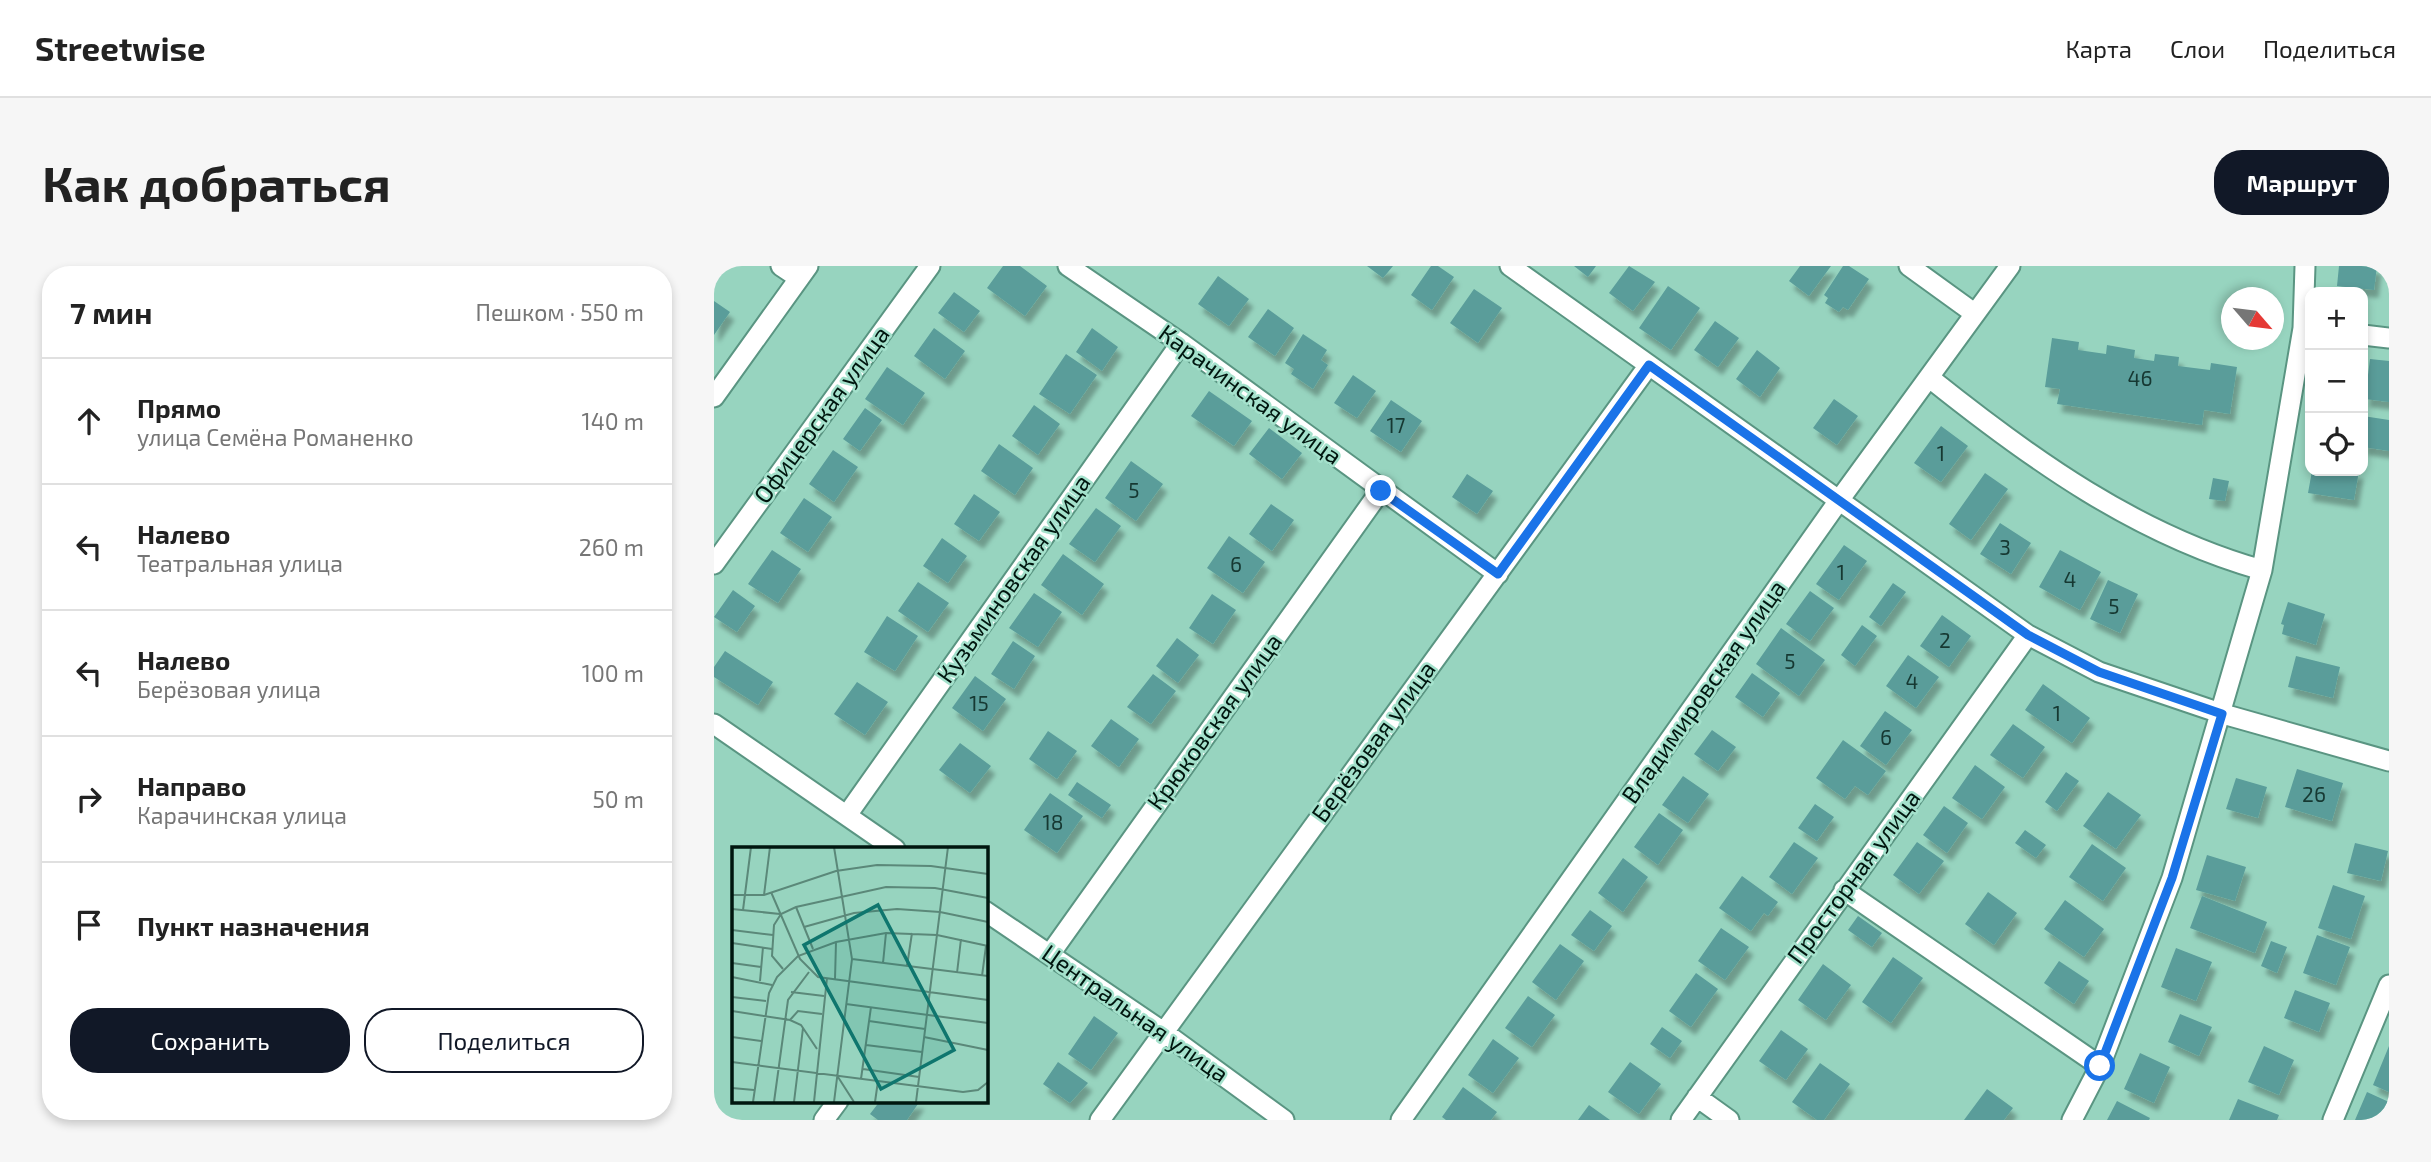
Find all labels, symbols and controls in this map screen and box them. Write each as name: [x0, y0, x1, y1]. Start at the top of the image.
text: Streetwise: [35, 28, 206, 68]
text: Карта: [2065, 34, 2132, 63]
text: Слои: [2170, 34, 2225, 63]
text: Поделиться: [2263, 34, 2396, 63]
button: Маршрут: [2214, 150, 2389, 215]
text: Как добраться: [42, 153, 391, 212]
north arrow: [2221, 287, 2284, 350]
map controls: [2305, 287, 2368, 476]
button: +: [2305, 287, 2368, 350]
text: 7 мин: [70, 294, 152, 330]
text: Пешком · 550 m: [476, 298, 644, 326]
street label: Карачинская улица: [1153, 318, 1348, 471]
street label: Офицерская улица: [747, 320, 896, 509]
button: −: [2305, 350, 2368, 413]
house number: 46: [2128, 365, 2152, 390]
text: Прямо: [137, 392, 221, 423]
icon: ahead: [70, 402, 108, 440]
text: 140 m: [582, 407, 644, 435]
house number: 17: [1386, 412, 1406, 437]
button: locate: [2305, 413, 2368, 476]
text: улица Семёна Романенко: [137, 423, 414, 451]
house number: 1: [1937, 440, 1945, 465]
street label: Кузьминовская улица: [930, 468, 1096, 688]
route end: [1365, 475, 1396, 506]
house number: 5: [1128, 477, 1140, 502]
text: Налево: [137, 518, 230, 549]
icon: left: [70, 528, 108, 566]
text: 260 m: [579, 533, 644, 561]
house number: 3: [1999, 534, 2011, 559]
text: Театральная улица: [137, 549, 343, 577]
house number: 6: [1230, 551, 1242, 576]
house number: 1: [1837, 559, 1845, 584]
house number: 4: [2064, 566, 2076, 591]
street label: Владимировская улица: [1615, 574, 1792, 809]
house number: 5: [2108, 593, 2120, 618]
street label: Крюковская улица: [1140, 627, 1288, 815]
house number: 2: [1939, 627, 1951, 652]
text: Налево: [137, 644, 230, 675]
house number: 5: [1784, 648, 1796, 673]
icon: left: [70, 654, 108, 692]
street label: Берёзовая улица: [1305, 655, 1442, 828]
text: 100 m: [582, 659, 644, 687]
house number: 4: [1906, 668, 1918, 693]
text: Берёзовая улица: [137, 675, 321, 703]
house number: 15: [969, 690, 989, 715]
house number: 1: [2053, 700, 2061, 725]
house number: 6: [1880, 724, 1892, 749]
text: Направо: [137, 770, 246, 801]
icon: right: [70, 780, 108, 818]
house number: 26: [2302, 781, 2326, 806]
street label: Просторная улица: [1780, 784, 1926, 969]
text: 50 m: [593, 785, 644, 813]
text: Карачинская улица: [137, 801, 347, 829]
house number: 18: [1042, 809, 1064, 834]
inset map: [732, 847, 987, 1102]
icon: arrive: [70, 906, 108, 944]
text: Пункт назначения: [137, 910, 370, 941]
street label: Центральная улица: [1036, 938, 1235, 1089]
button: Сохранить: [70, 1008, 350, 1073]
button: Поделиться: [364, 1008, 644, 1073]
route start: [2084, 1050, 2115, 1081]

